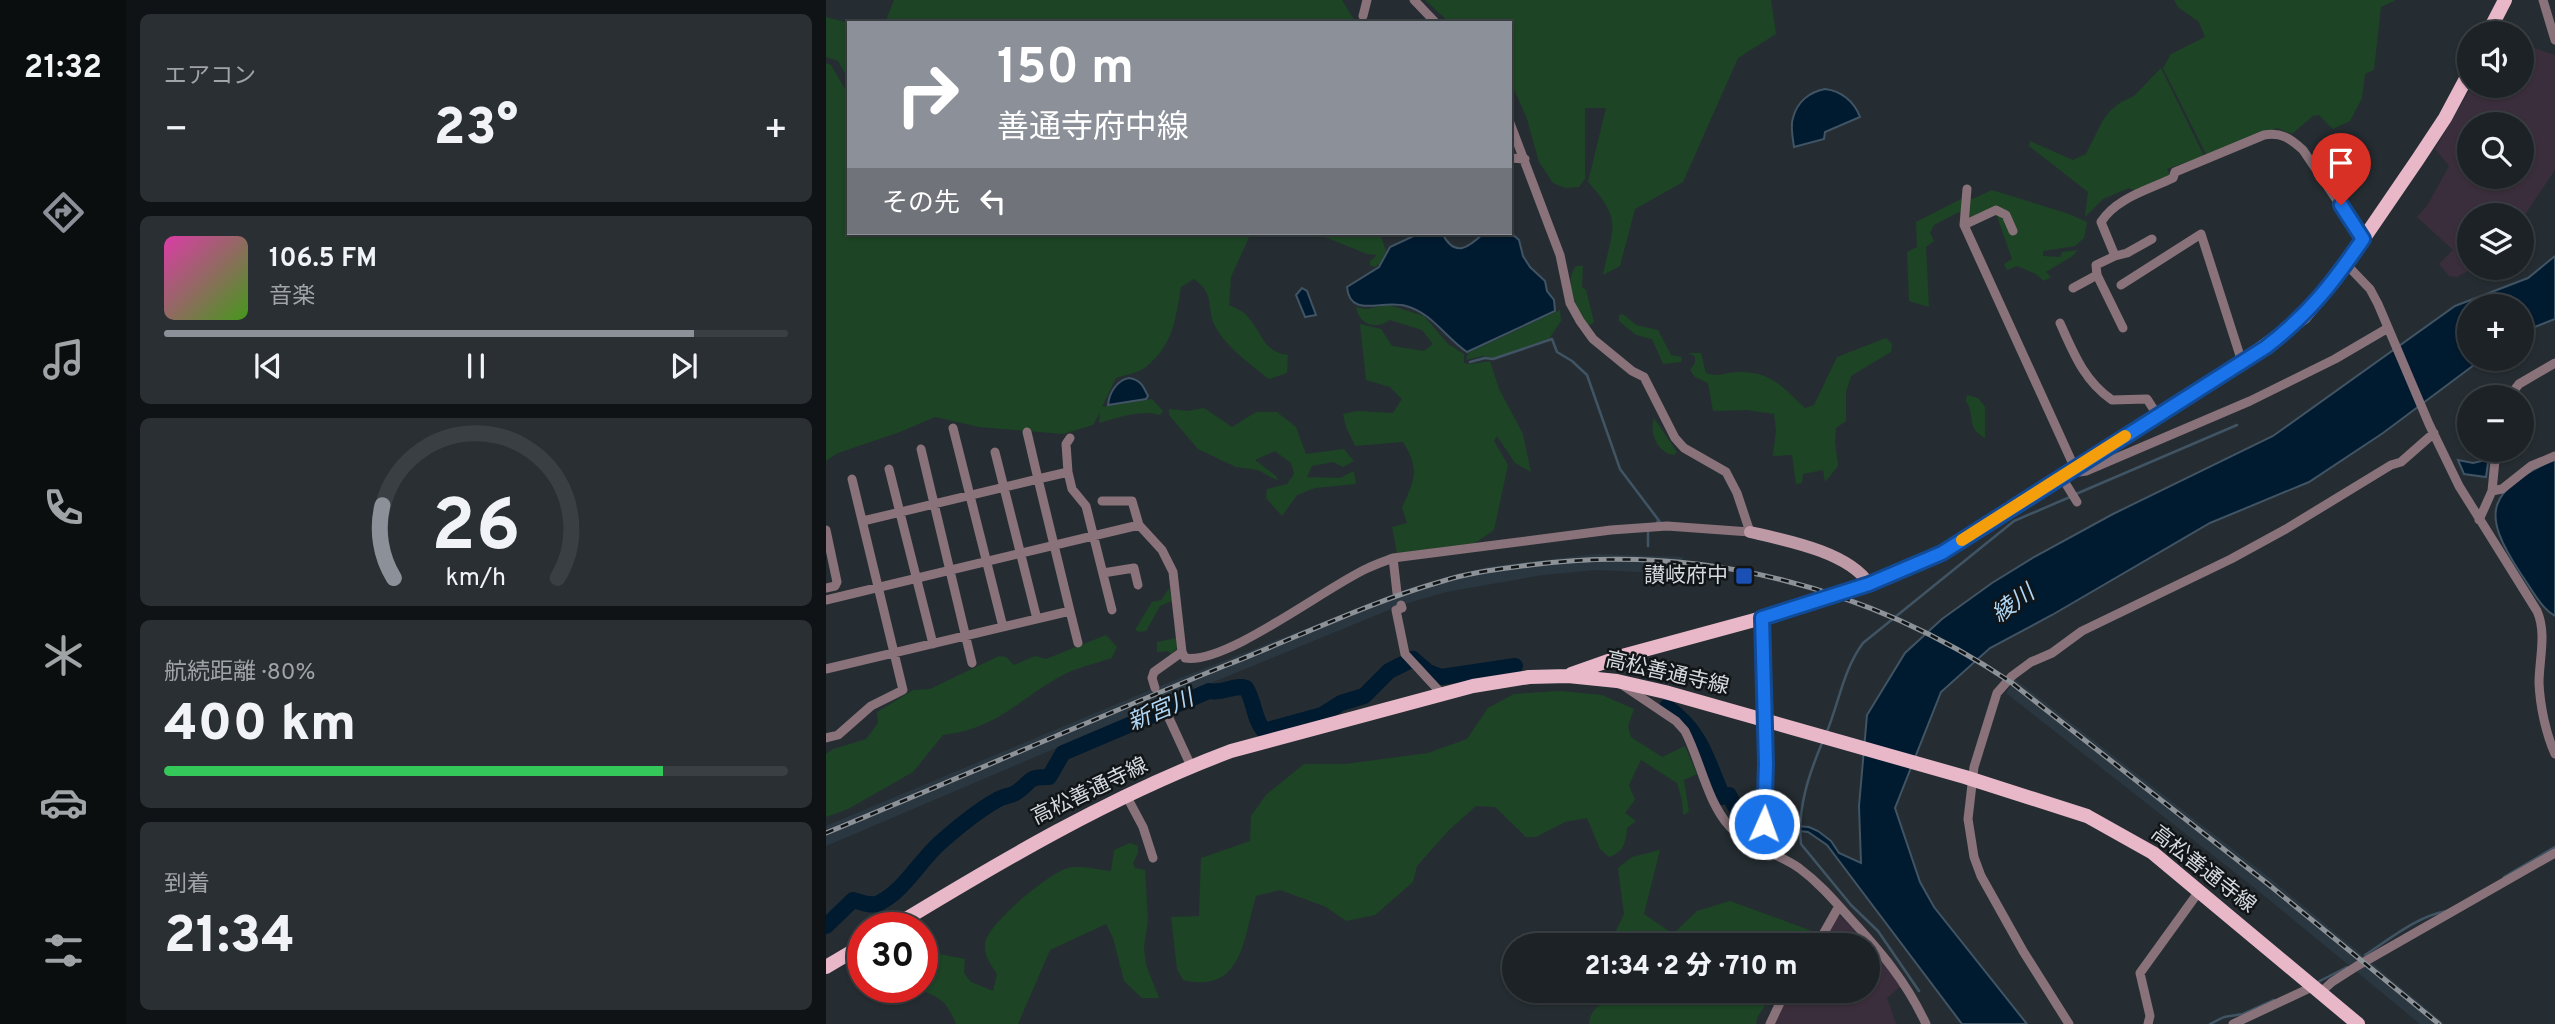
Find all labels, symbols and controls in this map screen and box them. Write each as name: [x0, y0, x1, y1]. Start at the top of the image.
map controls: [2457, 21, 2534, 462]
button: sound: [2457, 21, 2534, 98]
text: 150 m: [997, 39, 1134, 101]
text: 21:32: [24, 49, 102, 89]
icon: right: [882, 49, 973, 140]
text: エアコン: [164, 63, 256, 92]
text: 23°: [434, 97, 518, 163]
text: −: [164, 107, 189, 156]
text: +: [763, 107, 788, 156]
text: 善通寺府中線: [997, 109, 1189, 149]
button: search: [2457, 112, 2534, 189]
pin: [2311, 133, 2371, 205]
icon: arrive: [2322, 144, 2360, 182]
icon: left: [974, 182, 1012, 220]
icon: directions: [39, 188, 88, 237]
text: その先: [882, 188, 960, 221]
button: layers: [2457, 203, 2534, 280]
text: 106.5 FM: [269, 243, 377, 276]
text: 音楽: [269, 283, 315, 312]
button: +: [2457, 294, 2534, 371]
icon: music: [39, 335, 88, 384]
icon: previous: [249, 347, 287, 385]
icon: pause: [457, 347, 495, 385]
icon: next: [665, 347, 703, 385]
button: −: [2457, 385, 2534, 462]
icon: phone: [39, 483, 88, 532]
text: 26: [431, 484, 521, 576]
text: km/h: [446, 563, 506, 595]
place label: 讃岐府中: [1644, 563, 1728, 590]
marker: 讃岐府中: [1734, 566, 1754, 586]
water label: 綾川: [1987, 578, 2044, 630]
icon: climate: [39, 631, 88, 680]
street label: 高松善通寺線: [1603, 647, 1731, 701]
text: 航続距離 · 80%: [164, 659, 315, 688]
water label: 新宮川: [1124, 684, 1201, 739]
text: 400 km: [164, 693, 356, 759]
street label: 高松善通寺線: [1027, 752, 1153, 832]
icon: car: [39, 778, 88, 827]
position arrow: [1727, 787, 1801, 861]
street label: 高松善通寺線: [2145, 821, 2261, 919]
text: 到着: [164, 871, 210, 900]
text: 21:34: [164, 905, 295, 971]
speed limit sign: 30: [847, 912, 938, 1003]
icon: filters: [39, 926, 88, 975]
text: 21:34 · 2 分 · 710 m: [1585, 951, 1797, 984]

